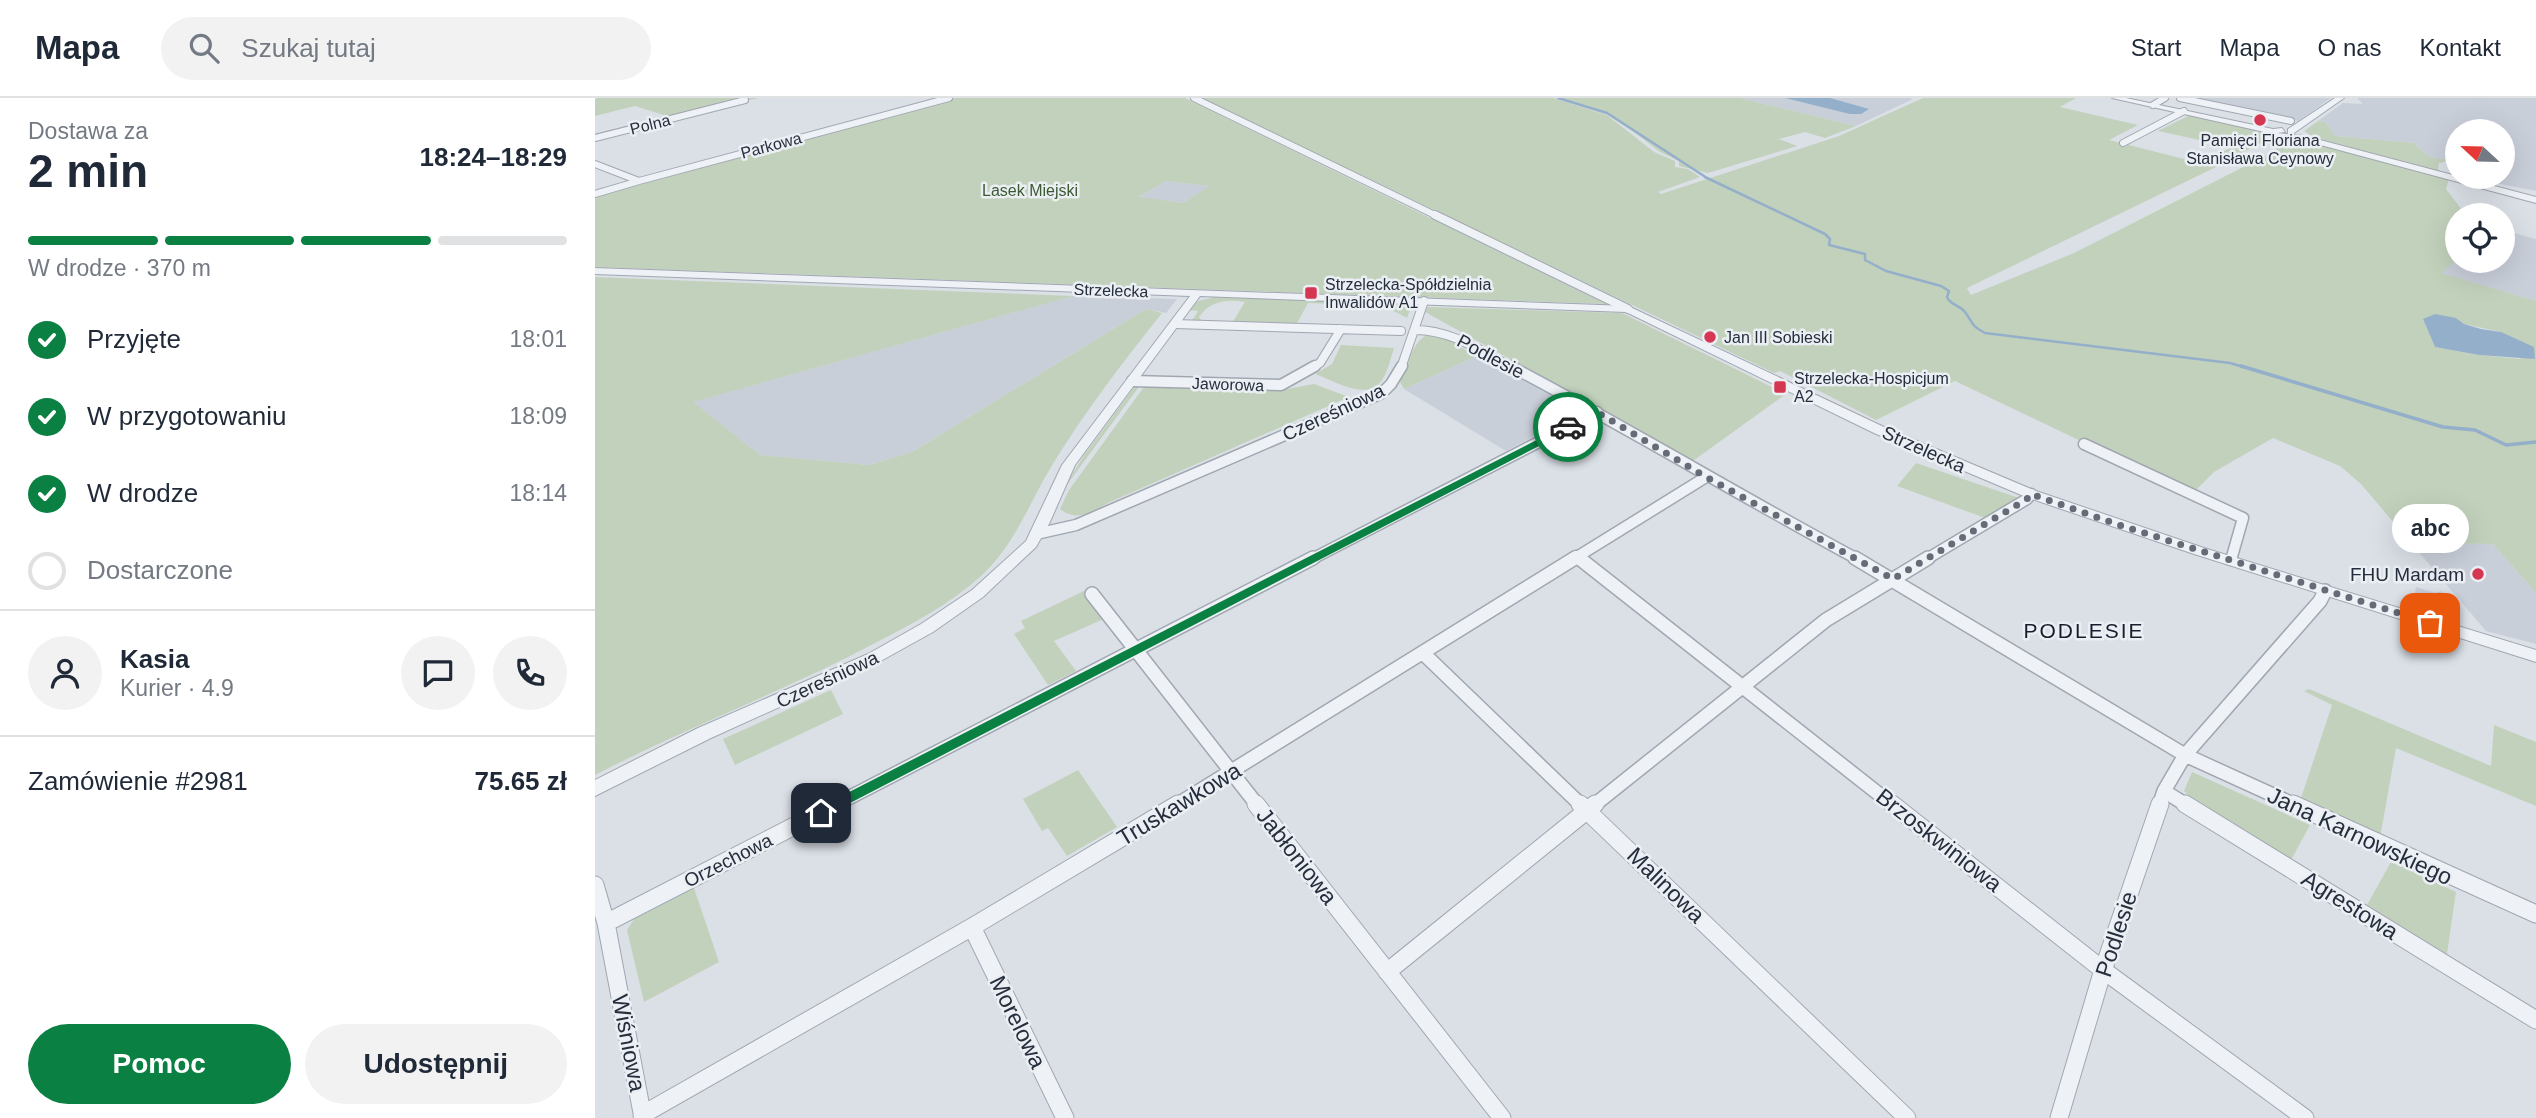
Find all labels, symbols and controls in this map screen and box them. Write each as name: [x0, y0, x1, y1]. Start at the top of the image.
search box: [161, 17, 651, 80]
text: Mapa: [35, 29, 119, 66]
icon: search: [185, 29, 223, 67]
text: Szukaj tutaj: [241, 33, 376, 63]
text: Start: [2131, 34, 2182, 61]
text: Mapa: [2220, 34, 2280, 61]
text: O nas: [2318, 34, 2382, 61]
text: Kontakt: [2420, 34, 2501, 61]
street label: Polna: [628, 111, 672, 138]
marker: Pamięci Floriana Stanisława Ceynowy: [2252, 112, 2268, 128]
text: Dostawa za: [28, 118, 148, 144]
north arrow: [2445, 119, 2515, 189]
map controls: [2445, 119, 2515, 273]
street label: Parkowa: [739, 129, 803, 162]
place label: Pamięci Floriana Stanisława Ceynowy: [2186, 132, 2334, 167]
text: 18:24–18:29: [420, 142, 567, 172]
text: 2 min: [28, 145, 148, 197]
park label: Lasek Miejski: [982, 182, 1078, 199]
button: locate: [2445, 203, 2515, 273]
text: W drodze · 370 m: [28, 255, 211, 281]
place label: Strzelecka-Spółdzielnia Inwalidów A1: [1325, 276, 1491, 311]
street label: Strzelecka: [1073, 281, 1149, 300]
marker: Strzelecka-Spółdzielnia Inwalidów A1: [1303, 285, 1319, 301]
icon: check: [28, 321, 66, 359]
text: Przyjęte: [87, 324, 181, 354]
text: 18:01: [509, 326, 567, 352]
marker: Jan III Sobieski: [1702, 329, 1718, 345]
place label: Jan III Sobieski: [1724, 329, 1833, 346]
street label: Podlesie: [1454, 330, 1528, 383]
place label: Strzelecka-Hospicjum A2: [1794, 370, 1949, 405]
street label: Jaworowa: [1192, 375, 1264, 394]
marker: Strzelecka-Hospicjum A2: [1772, 379, 1788, 395]
street label: Czereśniowa: [1279, 380, 1388, 445]
courier: [1533, 392, 1603, 462]
icon: check: [28, 398, 66, 436]
text: W przygotowaniu: [87, 401, 286, 431]
text: 18:09: [509, 403, 567, 429]
icon: car: [1549, 408, 1587, 446]
street label: Strzelecka: [1879, 422, 1969, 477]
icon: check: [28, 475, 66, 513]
text: W drodze: [87, 478, 198, 508]
text: 18:14: [509, 480, 567, 506]
callout: abc: [2392, 504, 2469, 553]
text: abc: [2411, 515, 2450, 541]
text: Dostarczone: [87, 555, 233, 585]
place label: FHU Mardam: [2350, 564, 2464, 585]
marker: FHU Mardam: [2470, 566, 2486, 582]
pin: [2400, 593, 2460, 653]
icon: bag: [2411, 604, 2449, 642]
district label: PODLESIE: [2023, 619, 2145, 642]
button: person: [28, 636, 102, 710]
button: chat: [401, 636, 475, 710]
button: phone: [493, 636, 567, 710]
text: Kasia: [120, 644, 189, 674]
street label: Czereśniowa: [773, 647, 882, 712]
text: Kurier · 4.9: [120, 675, 234, 701]
street label: Truskawkowa: [1112, 757, 1246, 851]
text: Zamówienie #2981: [28, 766, 248, 796]
text: 75.65 zł: [474, 766, 567, 796]
street label: Jana Karnowskiego: [2264, 782, 2456, 890]
pin: [791, 783, 851, 843]
street label: Brzoskwiniowa: [1871, 783, 2007, 897]
icon: home: [802, 794, 840, 832]
street label: Jabłoniowa: [1251, 803, 1343, 910]
street label: Orzechowa: [681, 829, 776, 892]
street label: Malinowa: [1622, 842, 1710, 928]
street label: Agrestowa: [2297, 865, 2403, 945]
street label: Podlesie: [2090, 888, 2142, 980]
street label: Morelowa: [984, 971, 1052, 1073]
street label: Wiśniowa: [607, 992, 651, 1094]
button: Pomoc: [28, 1024, 291, 1104]
button: Udostępnij: [305, 1024, 567, 1104]

